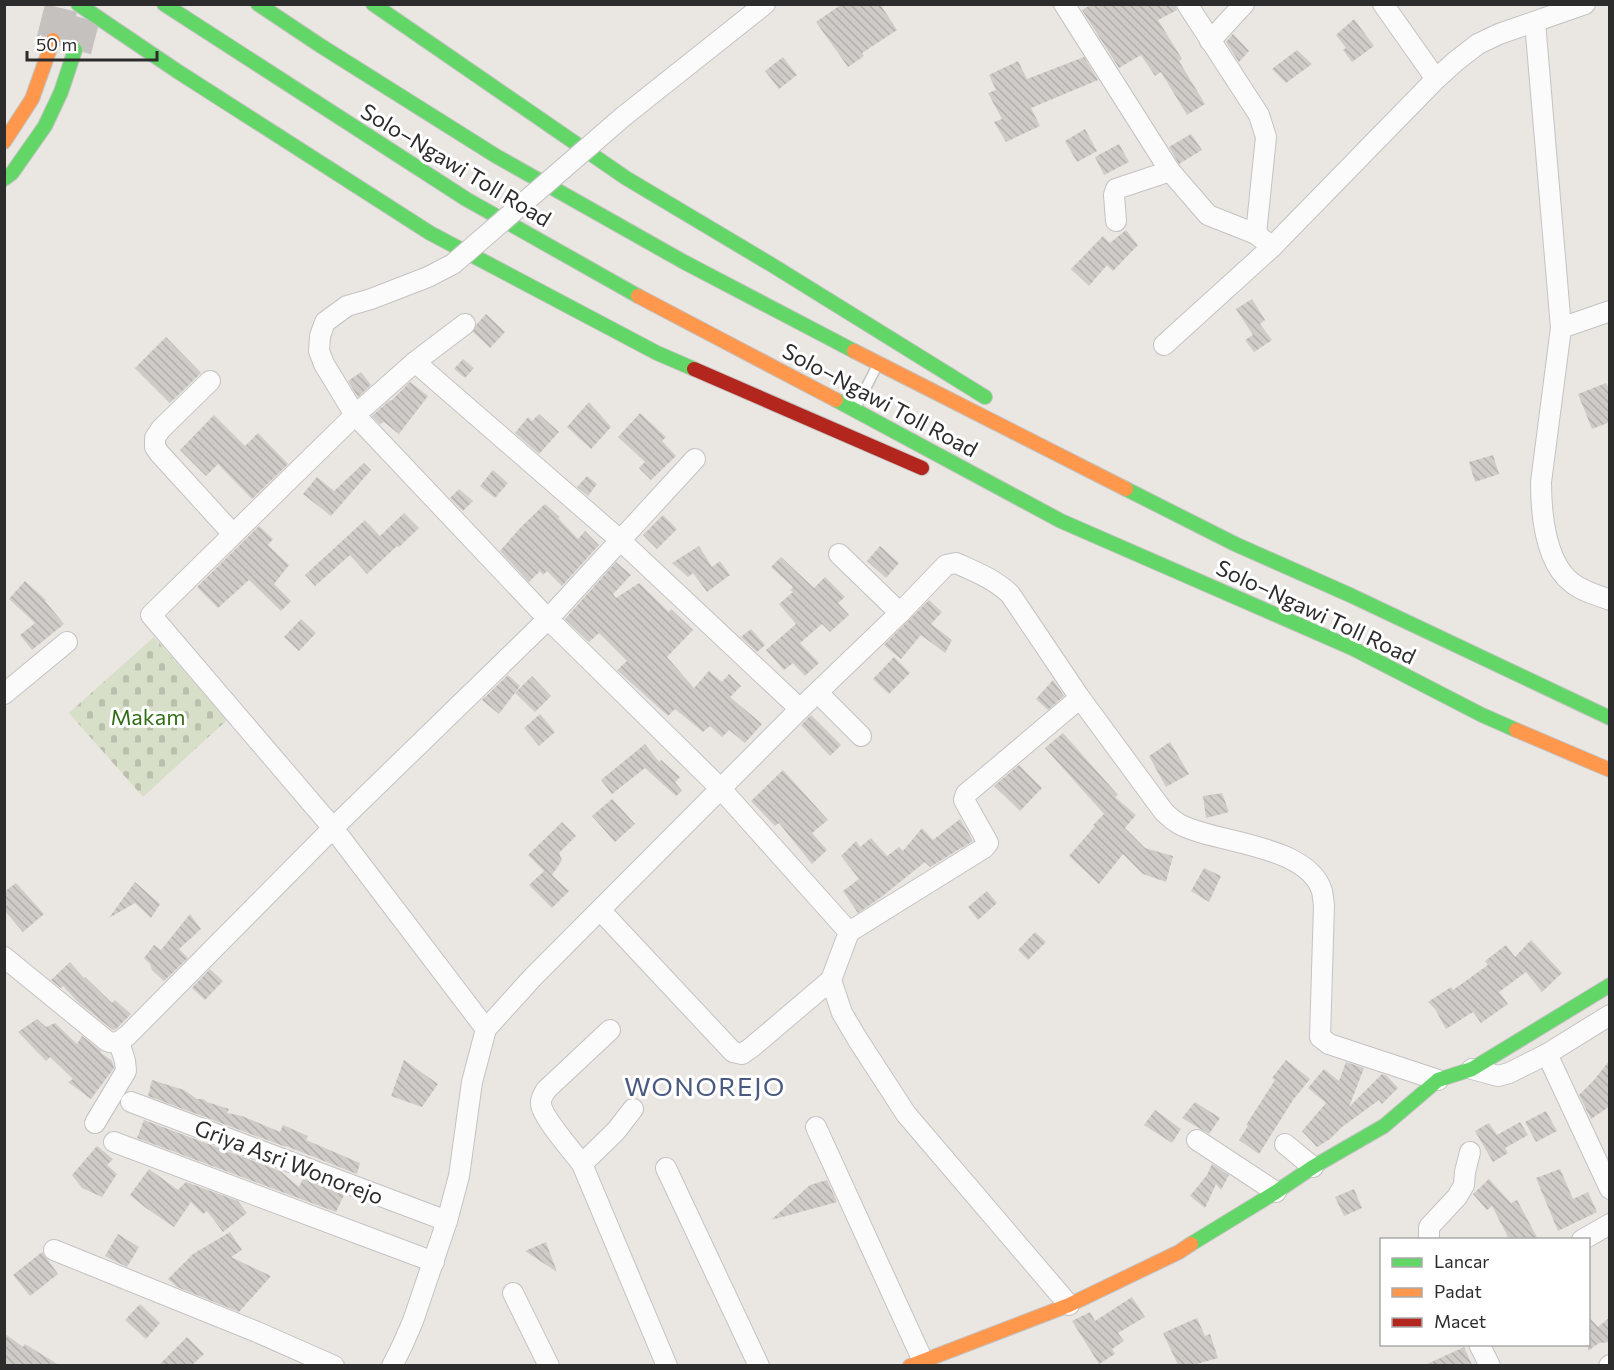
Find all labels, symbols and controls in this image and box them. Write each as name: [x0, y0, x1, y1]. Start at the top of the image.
scale bar: [27, 24, 158, 62]
text: 50 m: [36, 33, 77, 55]
street label: Solo–Ngawi Toll Road: [356, 97, 556, 232]
street label: Solo–Ngawi Toll Road: [778, 337, 982, 462]
street label: Solo–Ngawi Toll Road: [1212, 553, 1420, 670]
park label: Makam: [111, 703, 185, 730]
district label: WONOREJO: [624, 1070, 786, 1101]
street label: Griya Asri Wonorejo: [191, 1113, 387, 1210]
legend: [1380, 1238, 1590, 1346]
text: Lancar: [1434, 1250, 1490, 1272]
text: Padat: [1434, 1280, 1482, 1302]
text: Macet: [1434, 1310, 1486, 1332]

